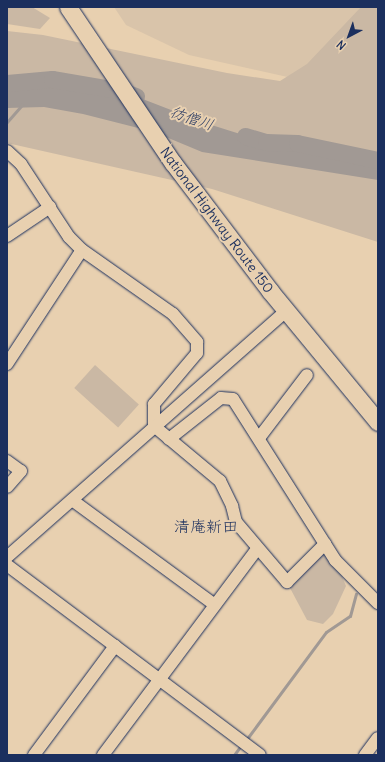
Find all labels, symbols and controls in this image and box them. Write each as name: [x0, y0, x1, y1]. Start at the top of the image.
north arrow: [329, 16, 369, 56]
text: N: [334, 37, 349, 53]
water label: 彷僧川: [168, 102, 216, 134]
street label: National Highway Route 150: [157, 144, 277, 296]
district label: 清庵新田: [174, 516, 238, 536]

